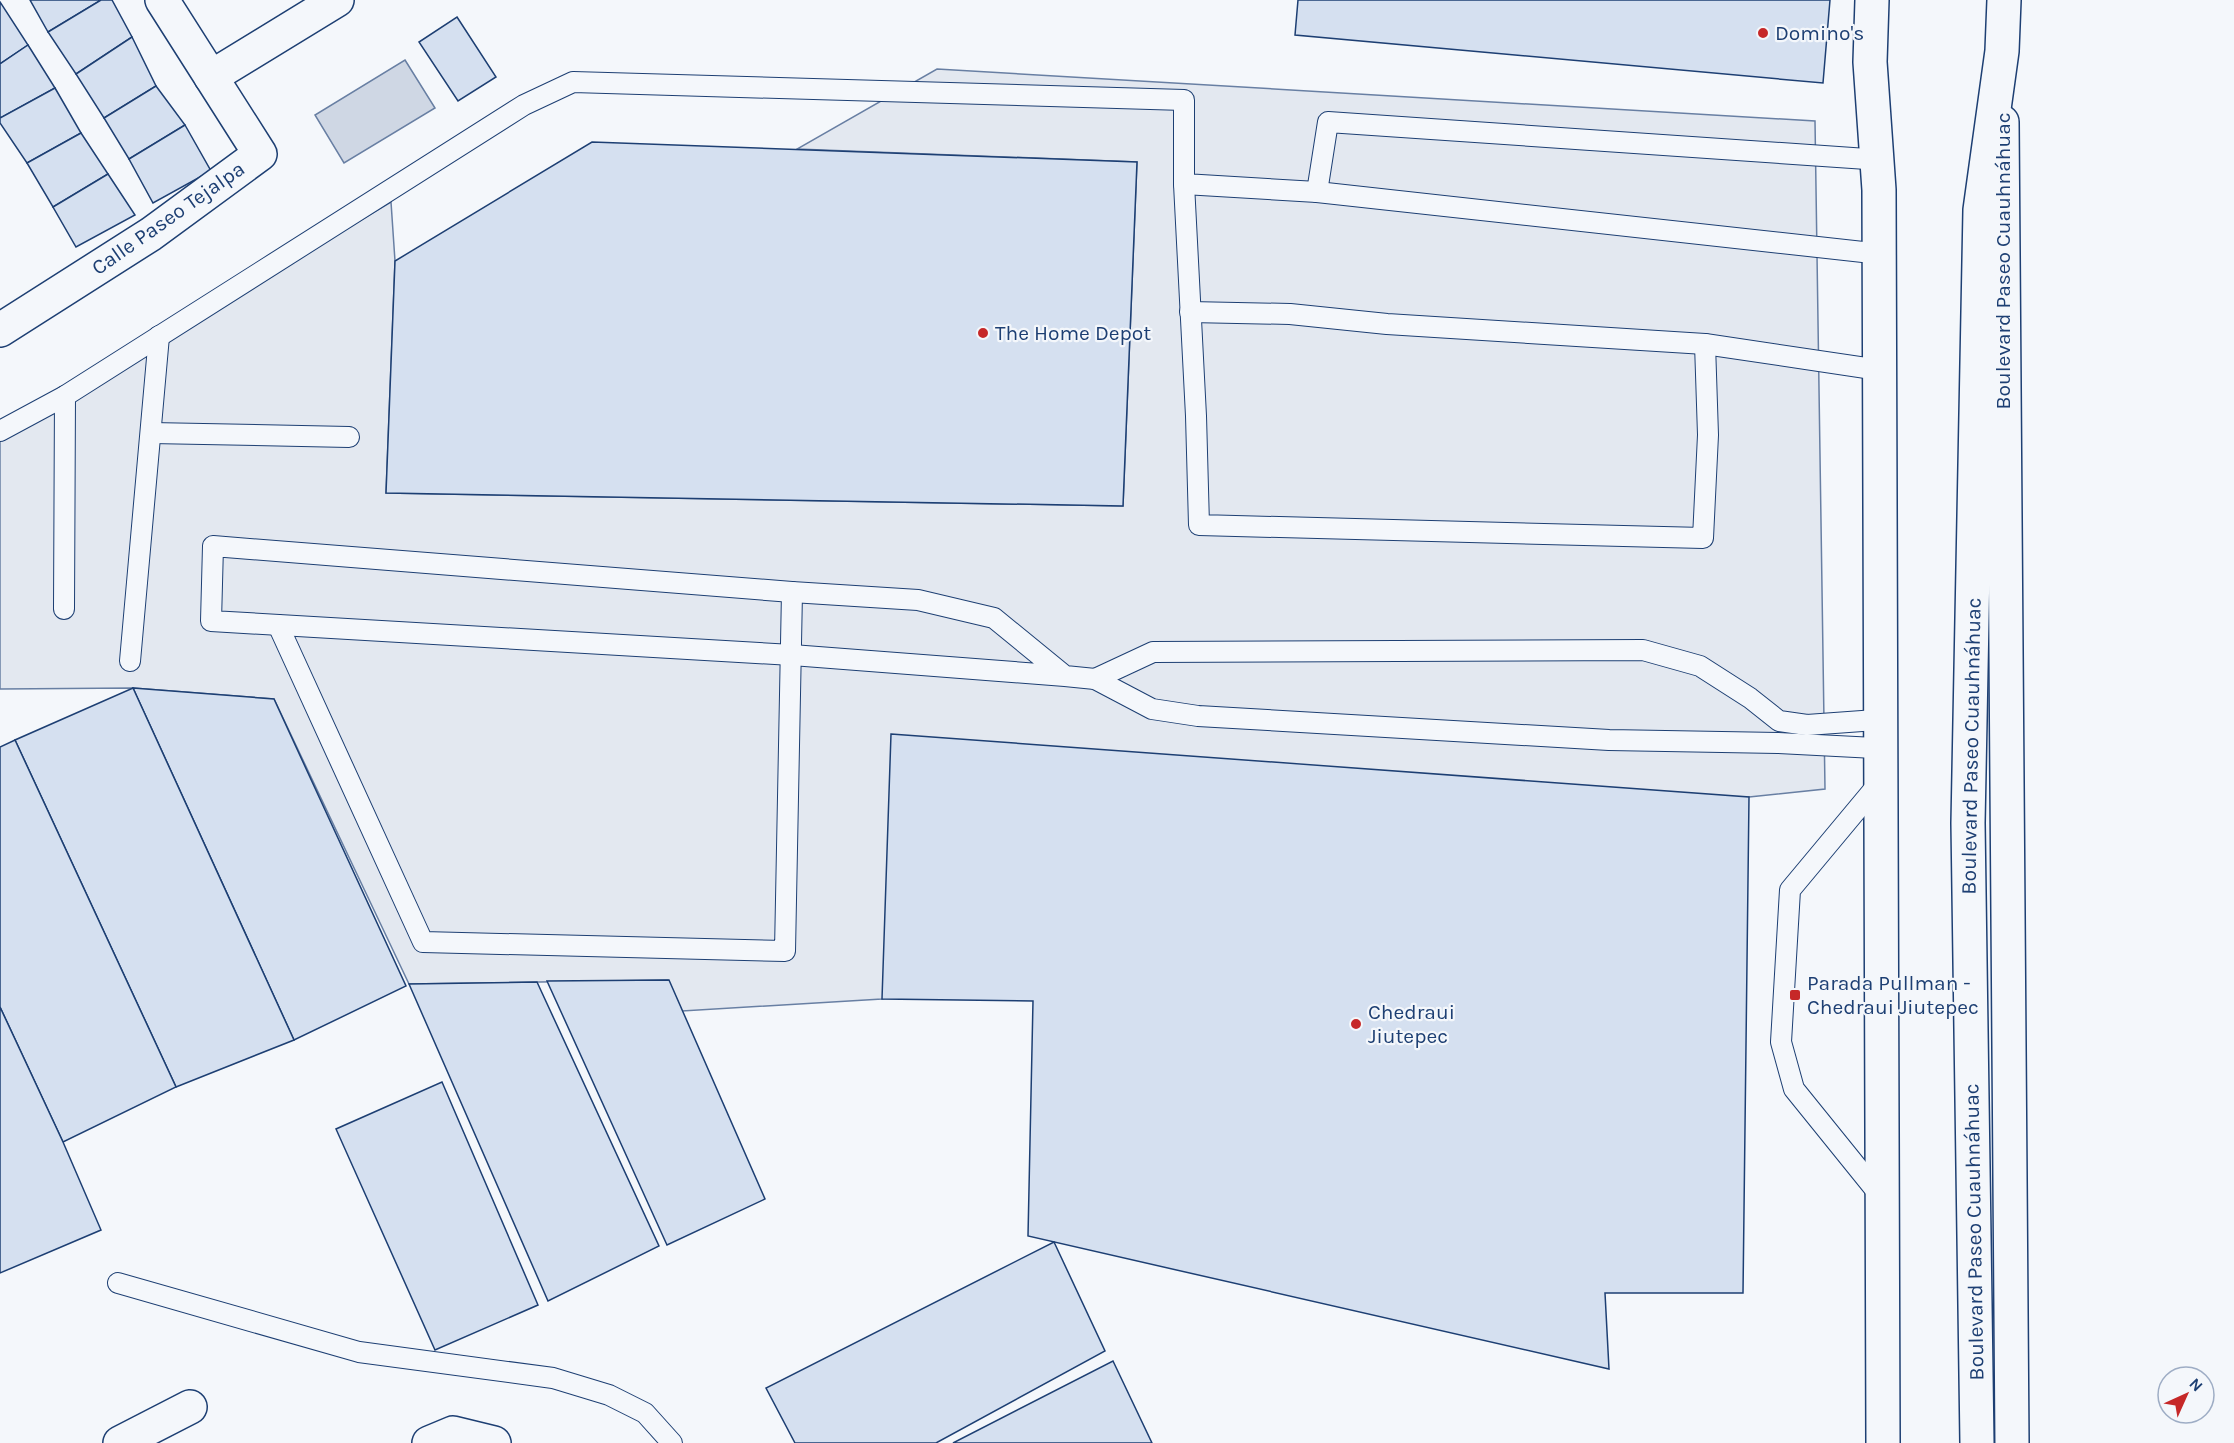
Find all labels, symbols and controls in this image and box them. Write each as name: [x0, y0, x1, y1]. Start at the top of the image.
place label: Domino's: [1775, 21, 1864, 45]
marker: Domino's: [1756, 26, 1770, 40]
street label: Boulevard Paseo Cuauhnáhuac: [1991, 112, 2015, 410]
street label: Calle Paseo Tejalpa: [87, 156, 249, 280]
place label: The Home Depot: [995, 321, 1151, 345]
marker: The Home Depot: [976, 326, 990, 340]
street label: Boulevard Paseo Cuauhnáhuac: [1956, 597, 1986, 895]
place label: Parada Pullman - Chedraui Jiutepec: [1807, 971, 1979, 1019]
marker: Parada Pullman - Chedraui Jiutepec: [1788, 988, 1802, 1002]
place label: Chedraui Jiutepec: [1368, 1000, 1455, 1048]
marker: Chedraui Jiutepec: [1349, 1017, 1363, 1031]
street label: Boulevard Paseo Cuauhnáhuac: [1959, 1083, 1989, 1381]
north arrow: [2156, 1365, 2216, 1425]
text: N: [2185, 1374, 2207, 1396]

